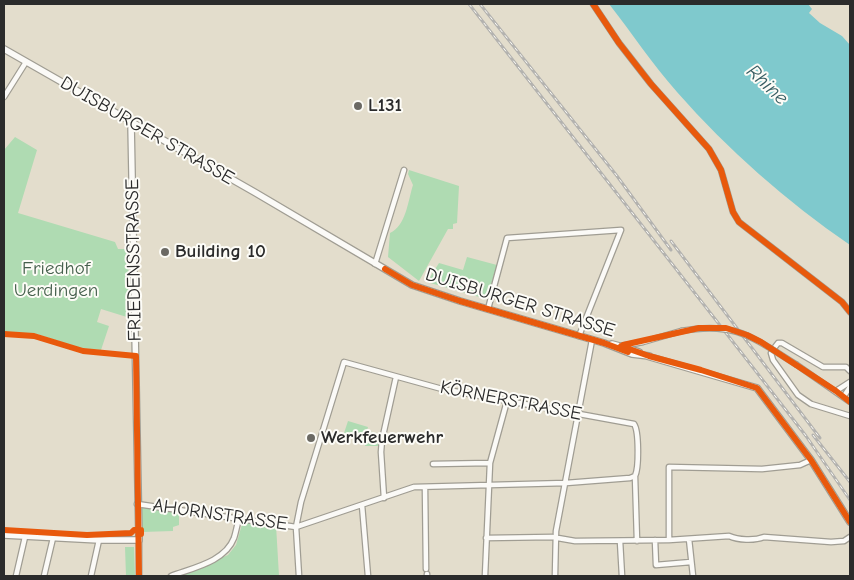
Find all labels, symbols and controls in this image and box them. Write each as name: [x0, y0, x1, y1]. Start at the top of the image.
water label: Rhine: [741, 60, 793, 110]
street label: DUISBURGER STRASSE: [56, 72, 238, 190]
place label: L131: [368, 95, 402, 117]
marker: L131: [352, 100, 364, 112]
street label: FRIEDENSSTRASSE: [121, 178, 147, 342]
place label: Building 10: [175, 241, 266, 263]
marker: Building 10: [159, 246, 171, 258]
park label: Friedhof Uerdingen: [14, 258, 98, 302]
street label: DUISBURGER STRASSE: [422, 263, 618, 343]
street label: KÖRNERSTRASSE: [438, 376, 584, 426]
place label: Werkfeuerwehr: [321, 427, 443, 449]
marker: Werkfeuerwehr: [305, 432, 317, 444]
street label: AHORNSTRASSE: [151, 494, 289, 536]

